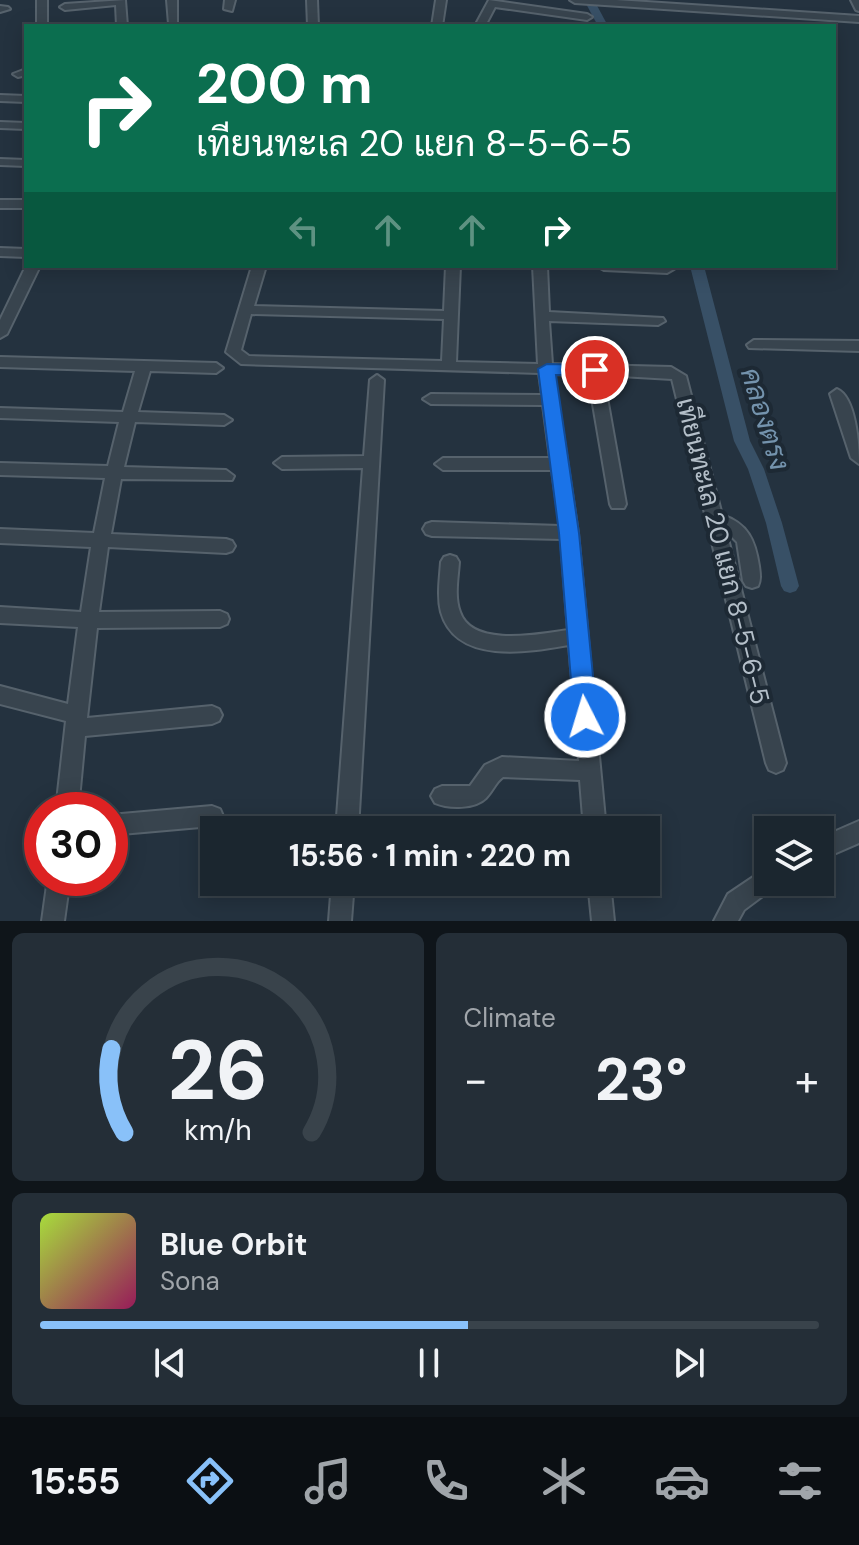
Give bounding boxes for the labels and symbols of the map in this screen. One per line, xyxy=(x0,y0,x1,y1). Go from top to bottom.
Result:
pin xyxy=(561,336,629,404)
water label: คลองตรง xyxy=(732,363,798,475)
street label: เทียนทะเล 20 แยก 8-5-6-5 xyxy=(668,394,778,708)
position arrow xyxy=(543,675,627,759)
speed limit sign: 30 xyxy=(24,792,128,896)

